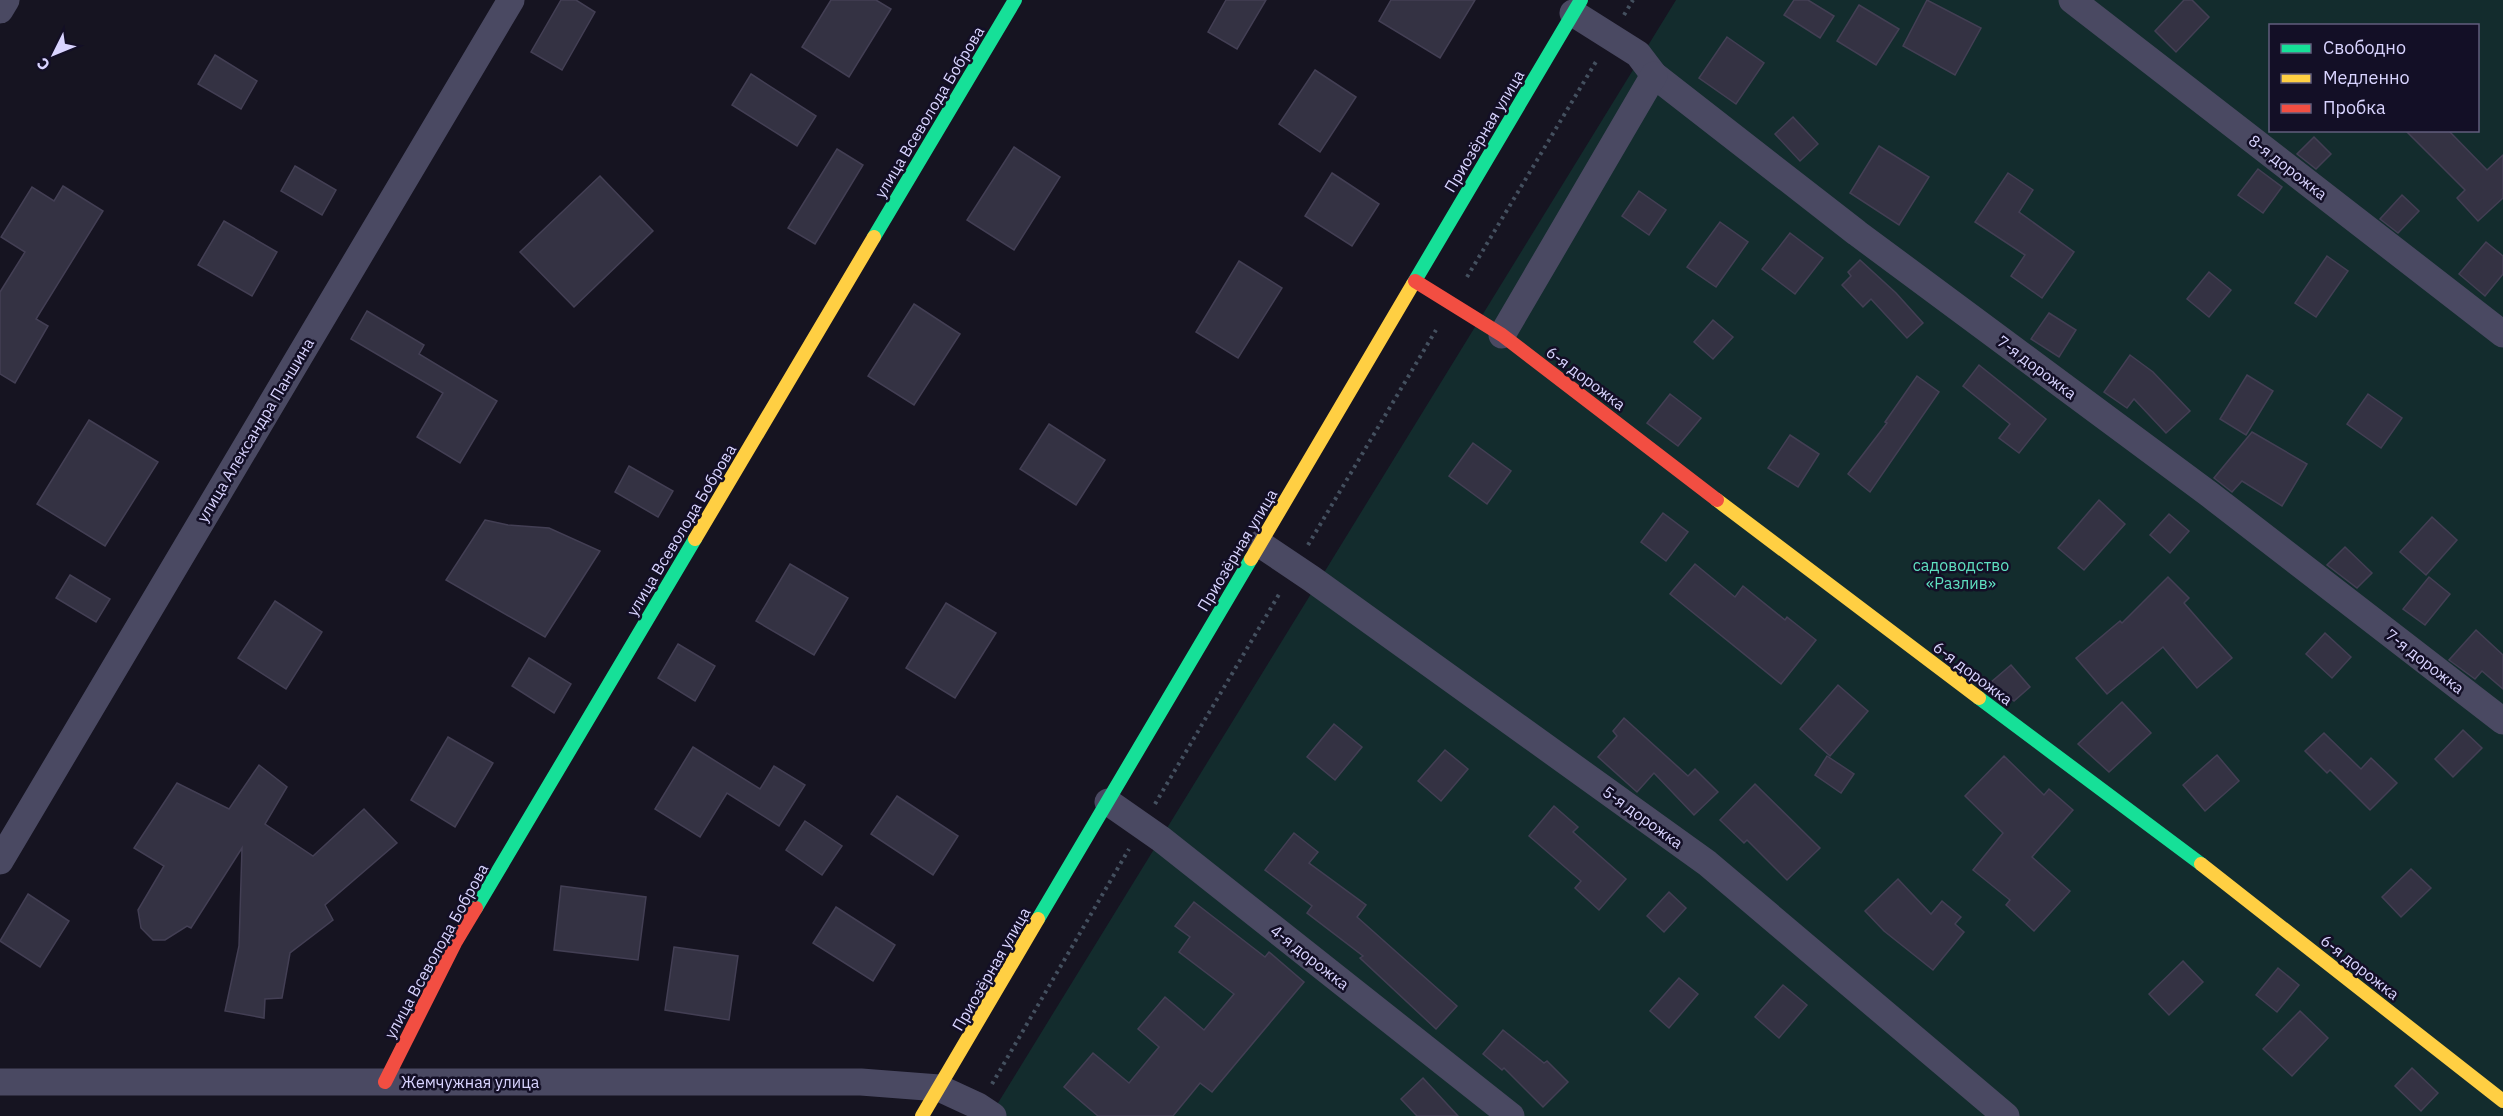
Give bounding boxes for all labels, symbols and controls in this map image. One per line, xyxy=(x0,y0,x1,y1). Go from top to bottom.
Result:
street label: улица Всеволода Боброва xyxy=(870,22,988,202)
north arrow xyxy=(24,24,84,84)
legend xyxy=(2269,24,2479,132)
text: Свободно xyxy=(2323,36,2406,59)
text: С xyxy=(32,54,54,75)
street label: Приозёрная улица xyxy=(1440,66,1529,196)
text: Медленно xyxy=(2323,66,2410,89)
text: Пробка xyxy=(2323,96,2386,119)
street label: 8-я дорожка xyxy=(2245,130,2332,204)
street label: 7-я дорожка xyxy=(1993,331,2081,404)
street label: улица Александра Паншина xyxy=(192,334,318,526)
street label: 6-я дорожка xyxy=(1542,342,1630,415)
street label: улица Всеволода Боброва xyxy=(622,440,740,620)
street label: Приозёрная улица xyxy=(1193,485,1282,615)
park label: садоводство «Разлив» xyxy=(1913,555,2009,593)
street label: 7-я дорожка xyxy=(2382,624,2469,698)
street label: 6-я дорожка xyxy=(1929,637,2017,710)
street label: 5-я дорожка xyxy=(1599,781,1687,853)
street label: улица Всеволода Боброва xyxy=(380,860,493,1042)
street label: Приозёрная улица xyxy=(948,903,1035,1034)
street label: 4-я дорожка xyxy=(1267,920,1354,994)
street label: 6-я дорожка xyxy=(2317,930,2404,1004)
street label: Жемчужная улица xyxy=(401,1072,540,1092)

